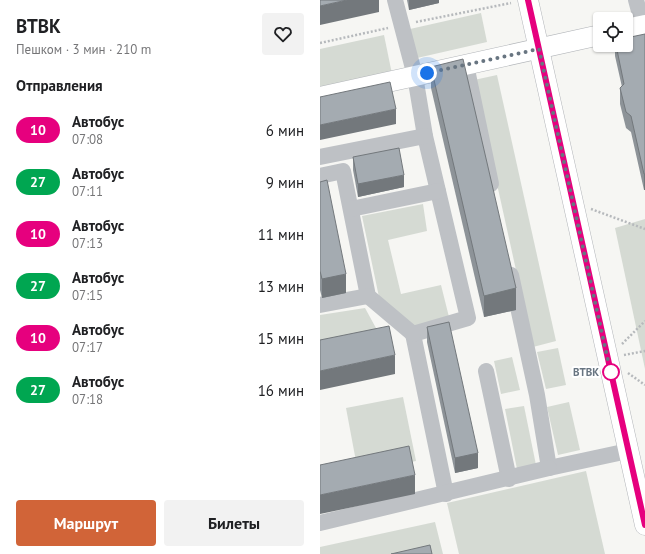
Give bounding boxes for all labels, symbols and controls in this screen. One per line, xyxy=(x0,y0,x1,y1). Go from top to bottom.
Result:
map controls xyxy=(593,12,633,52)
button: locate xyxy=(593,12,633,52)
button: heart xyxy=(262,13,304,55)
text: ВТВК xyxy=(16,14,61,38)
text: Пешком · 3 мин · 210 m xyxy=(16,41,151,58)
your location xyxy=(417,63,437,83)
text: Отправления xyxy=(16,76,103,95)
text: Автобус xyxy=(72,112,124,131)
text: 10 xyxy=(30,121,46,139)
text: 6 мин xyxy=(266,121,304,140)
text: 07:08 xyxy=(72,131,103,148)
text: Автобус xyxy=(72,164,124,183)
text: 27 xyxy=(30,173,46,191)
text: 9 мин xyxy=(266,173,304,192)
text: 07:11 xyxy=(72,183,103,200)
text: Автобус xyxy=(72,216,124,235)
text: 10 xyxy=(30,225,46,243)
text: 11 мин xyxy=(258,225,304,244)
text: 07:13 xyxy=(72,235,103,252)
text: Автобус xyxy=(72,268,124,287)
text: 27 xyxy=(30,277,46,295)
text: 13 мин xyxy=(258,277,304,296)
text: 07:15 xyxy=(72,287,103,304)
text: Автобус xyxy=(72,320,124,339)
text: 10 xyxy=(30,329,46,347)
text: 15 мин xyxy=(258,329,304,348)
text: 07:17 xyxy=(72,339,103,356)
marker: ВТВК xyxy=(602,363,620,381)
place label: ВТВК xyxy=(573,365,599,379)
text: Автобус xyxy=(72,372,124,391)
text: 27 xyxy=(30,381,46,399)
text: 16 мин xyxy=(258,381,304,400)
text: 07:18 xyxy=(72,391,103,408)
button: Маршрут xyxy=(16,500,156,546)
button: Билеты xyxy=(164,500,304,546)

